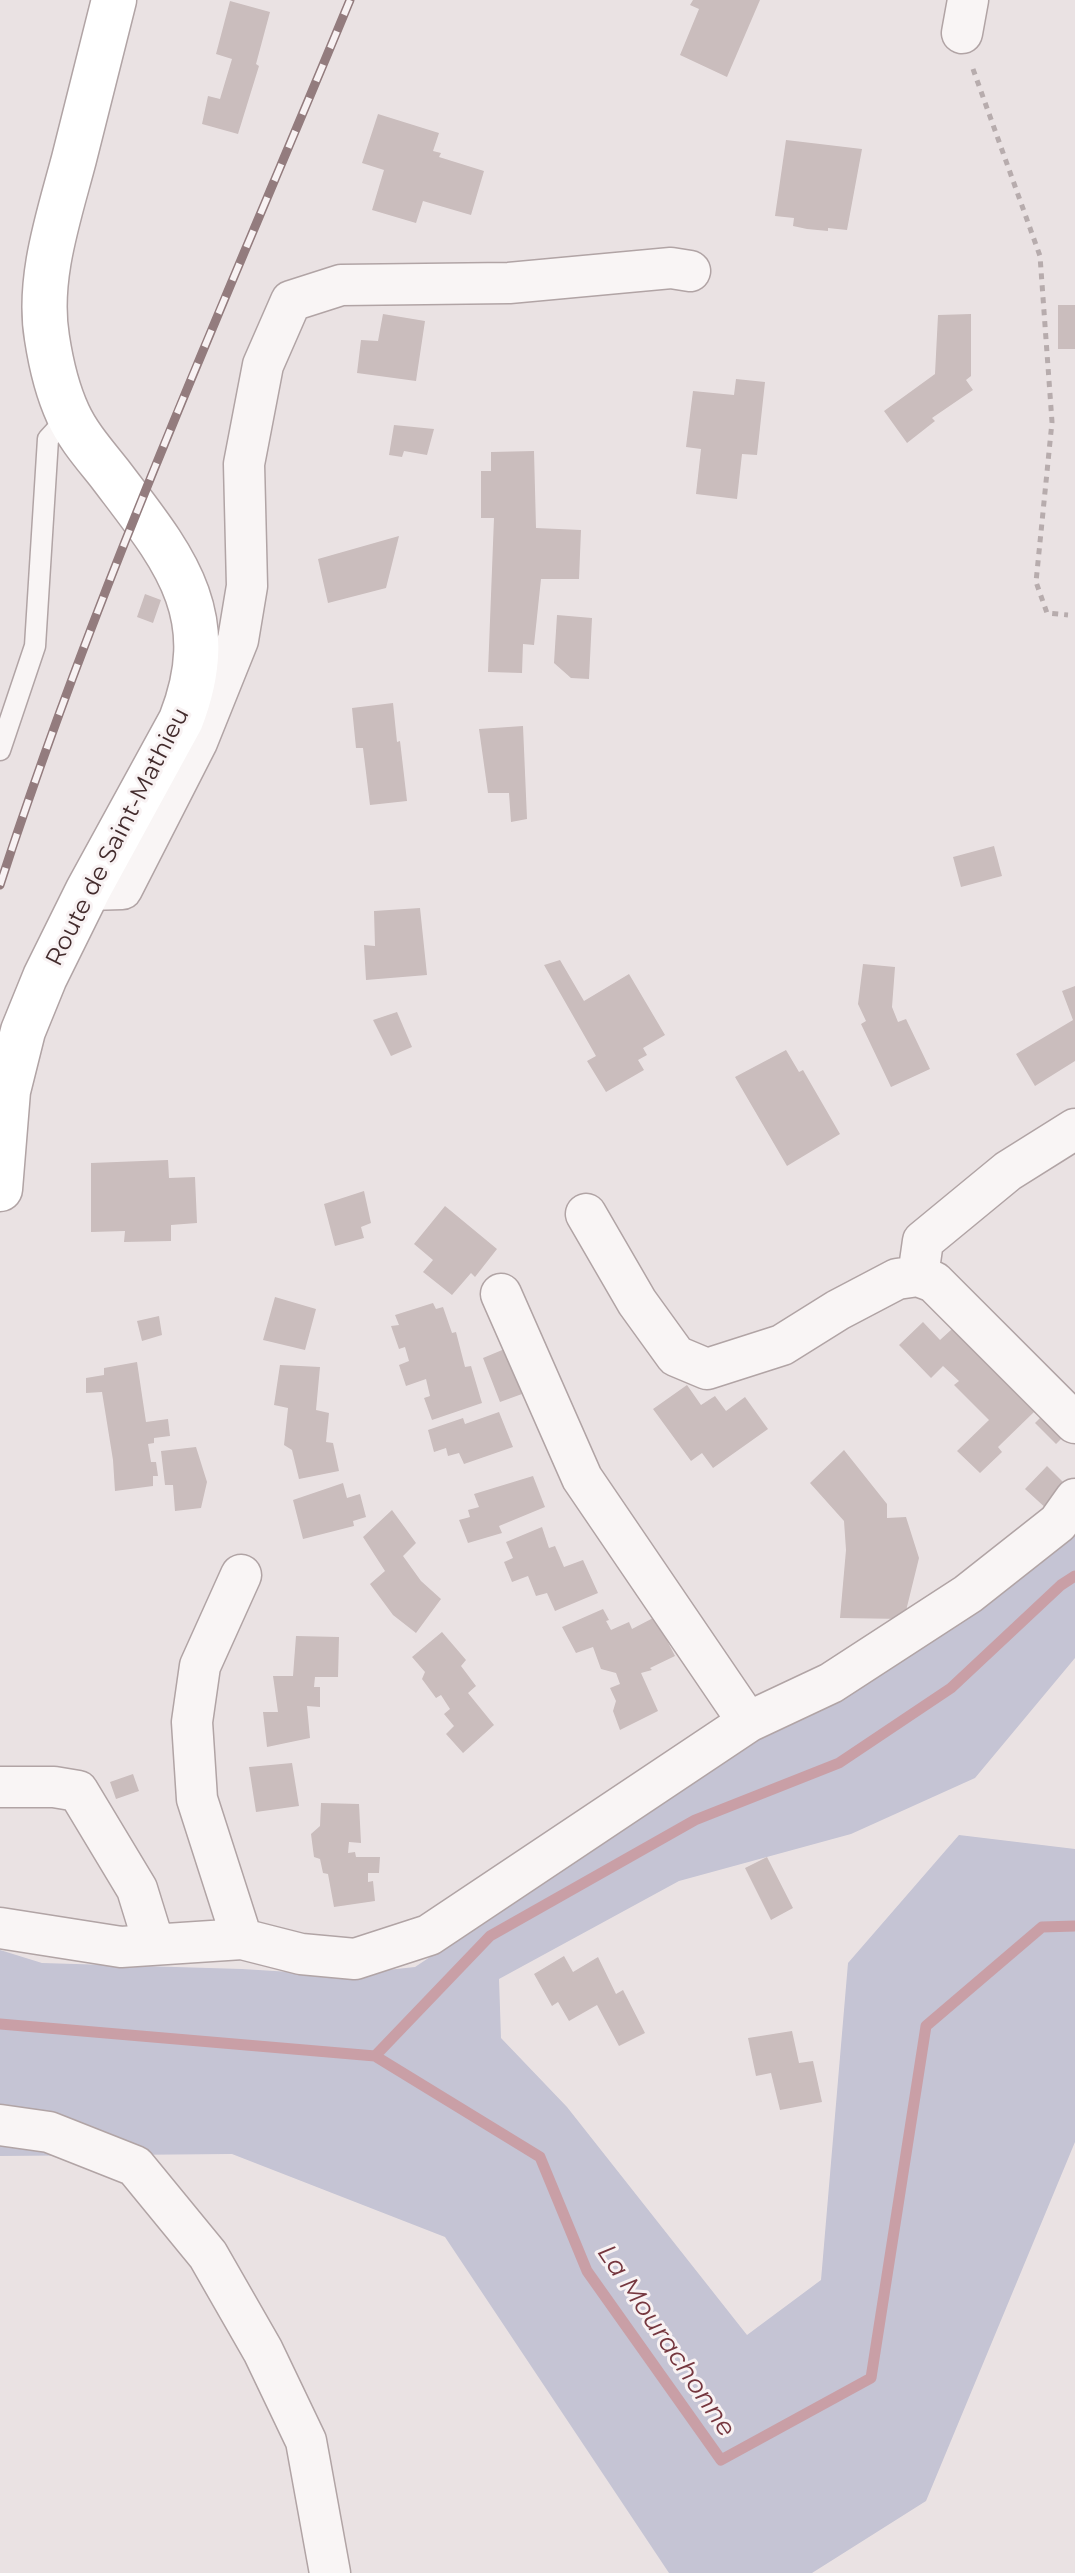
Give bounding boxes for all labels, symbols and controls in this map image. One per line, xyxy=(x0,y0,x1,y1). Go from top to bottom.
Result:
street label: Route de Saint-Mathieu xyxy=(40,703,196,971)
water label: La Mourachonne xyxy=(590,2239,742,2443)

